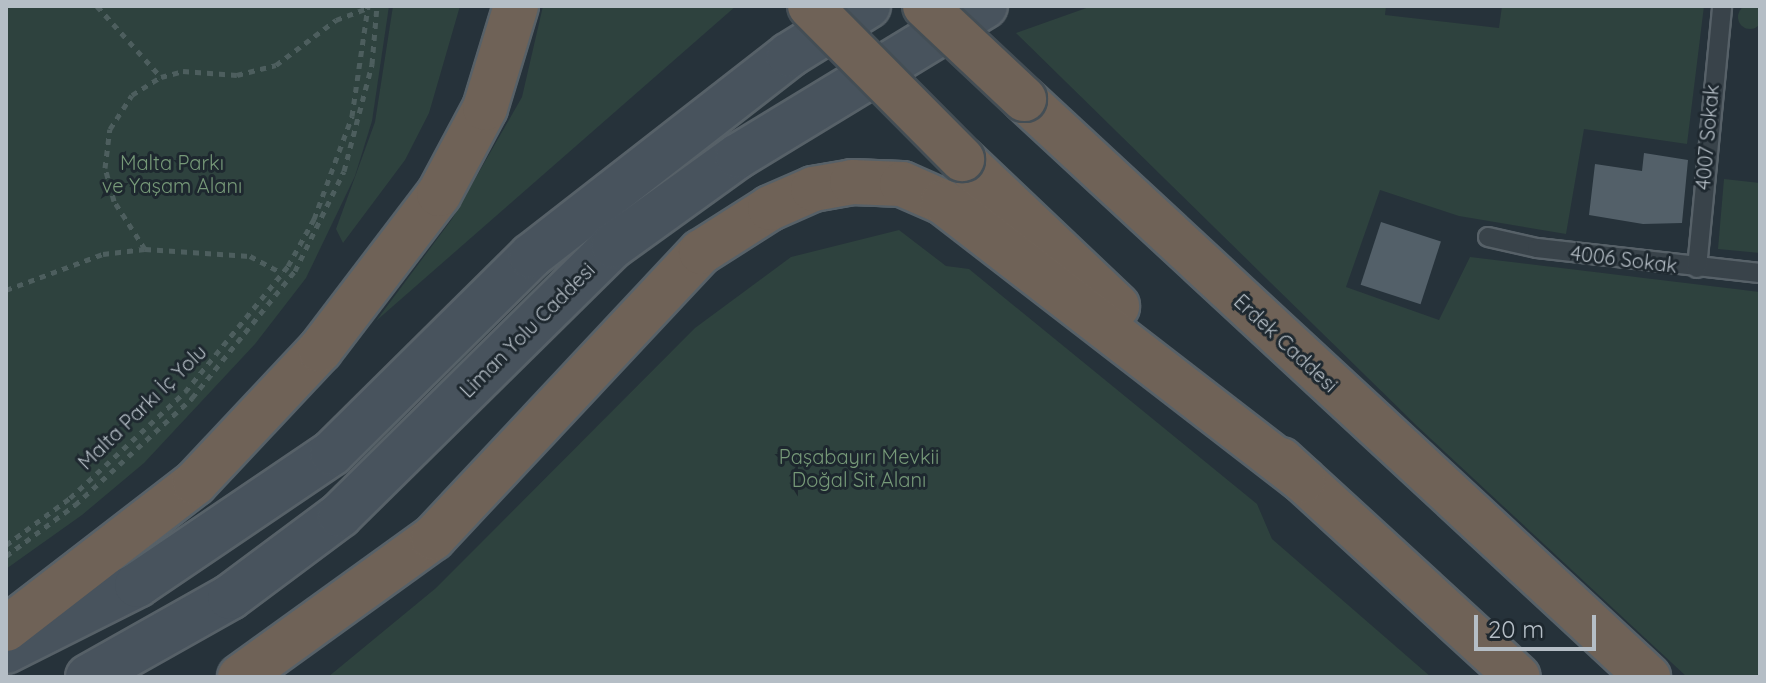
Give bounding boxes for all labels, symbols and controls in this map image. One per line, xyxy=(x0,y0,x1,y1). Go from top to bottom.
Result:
street label: 4007 Sokak xyxy=(1690,83,1724,191)
park label: Malta Parkı ve Yaşam Alanı xyxy=(102,151,242,198)
street label: 4006 Sokak xyxy=(1569,241,1679,277)
street label: Liman Yolu Caddesi xyxy=(455,258,599,402)
street label: Erdek Caddesi xyxy=(1229,289,1343,397)
street label: Malta Parkı İç Yolu xyxy=(73,340,211,474)
park label: Paşabayırı Mevkii Doğal Sit Alanı xyxy=(779,444,939,491)
scale bar xyxy=(1478,599,1600,649)
text: 20 m xyxy=(1488,614,1544,644)

